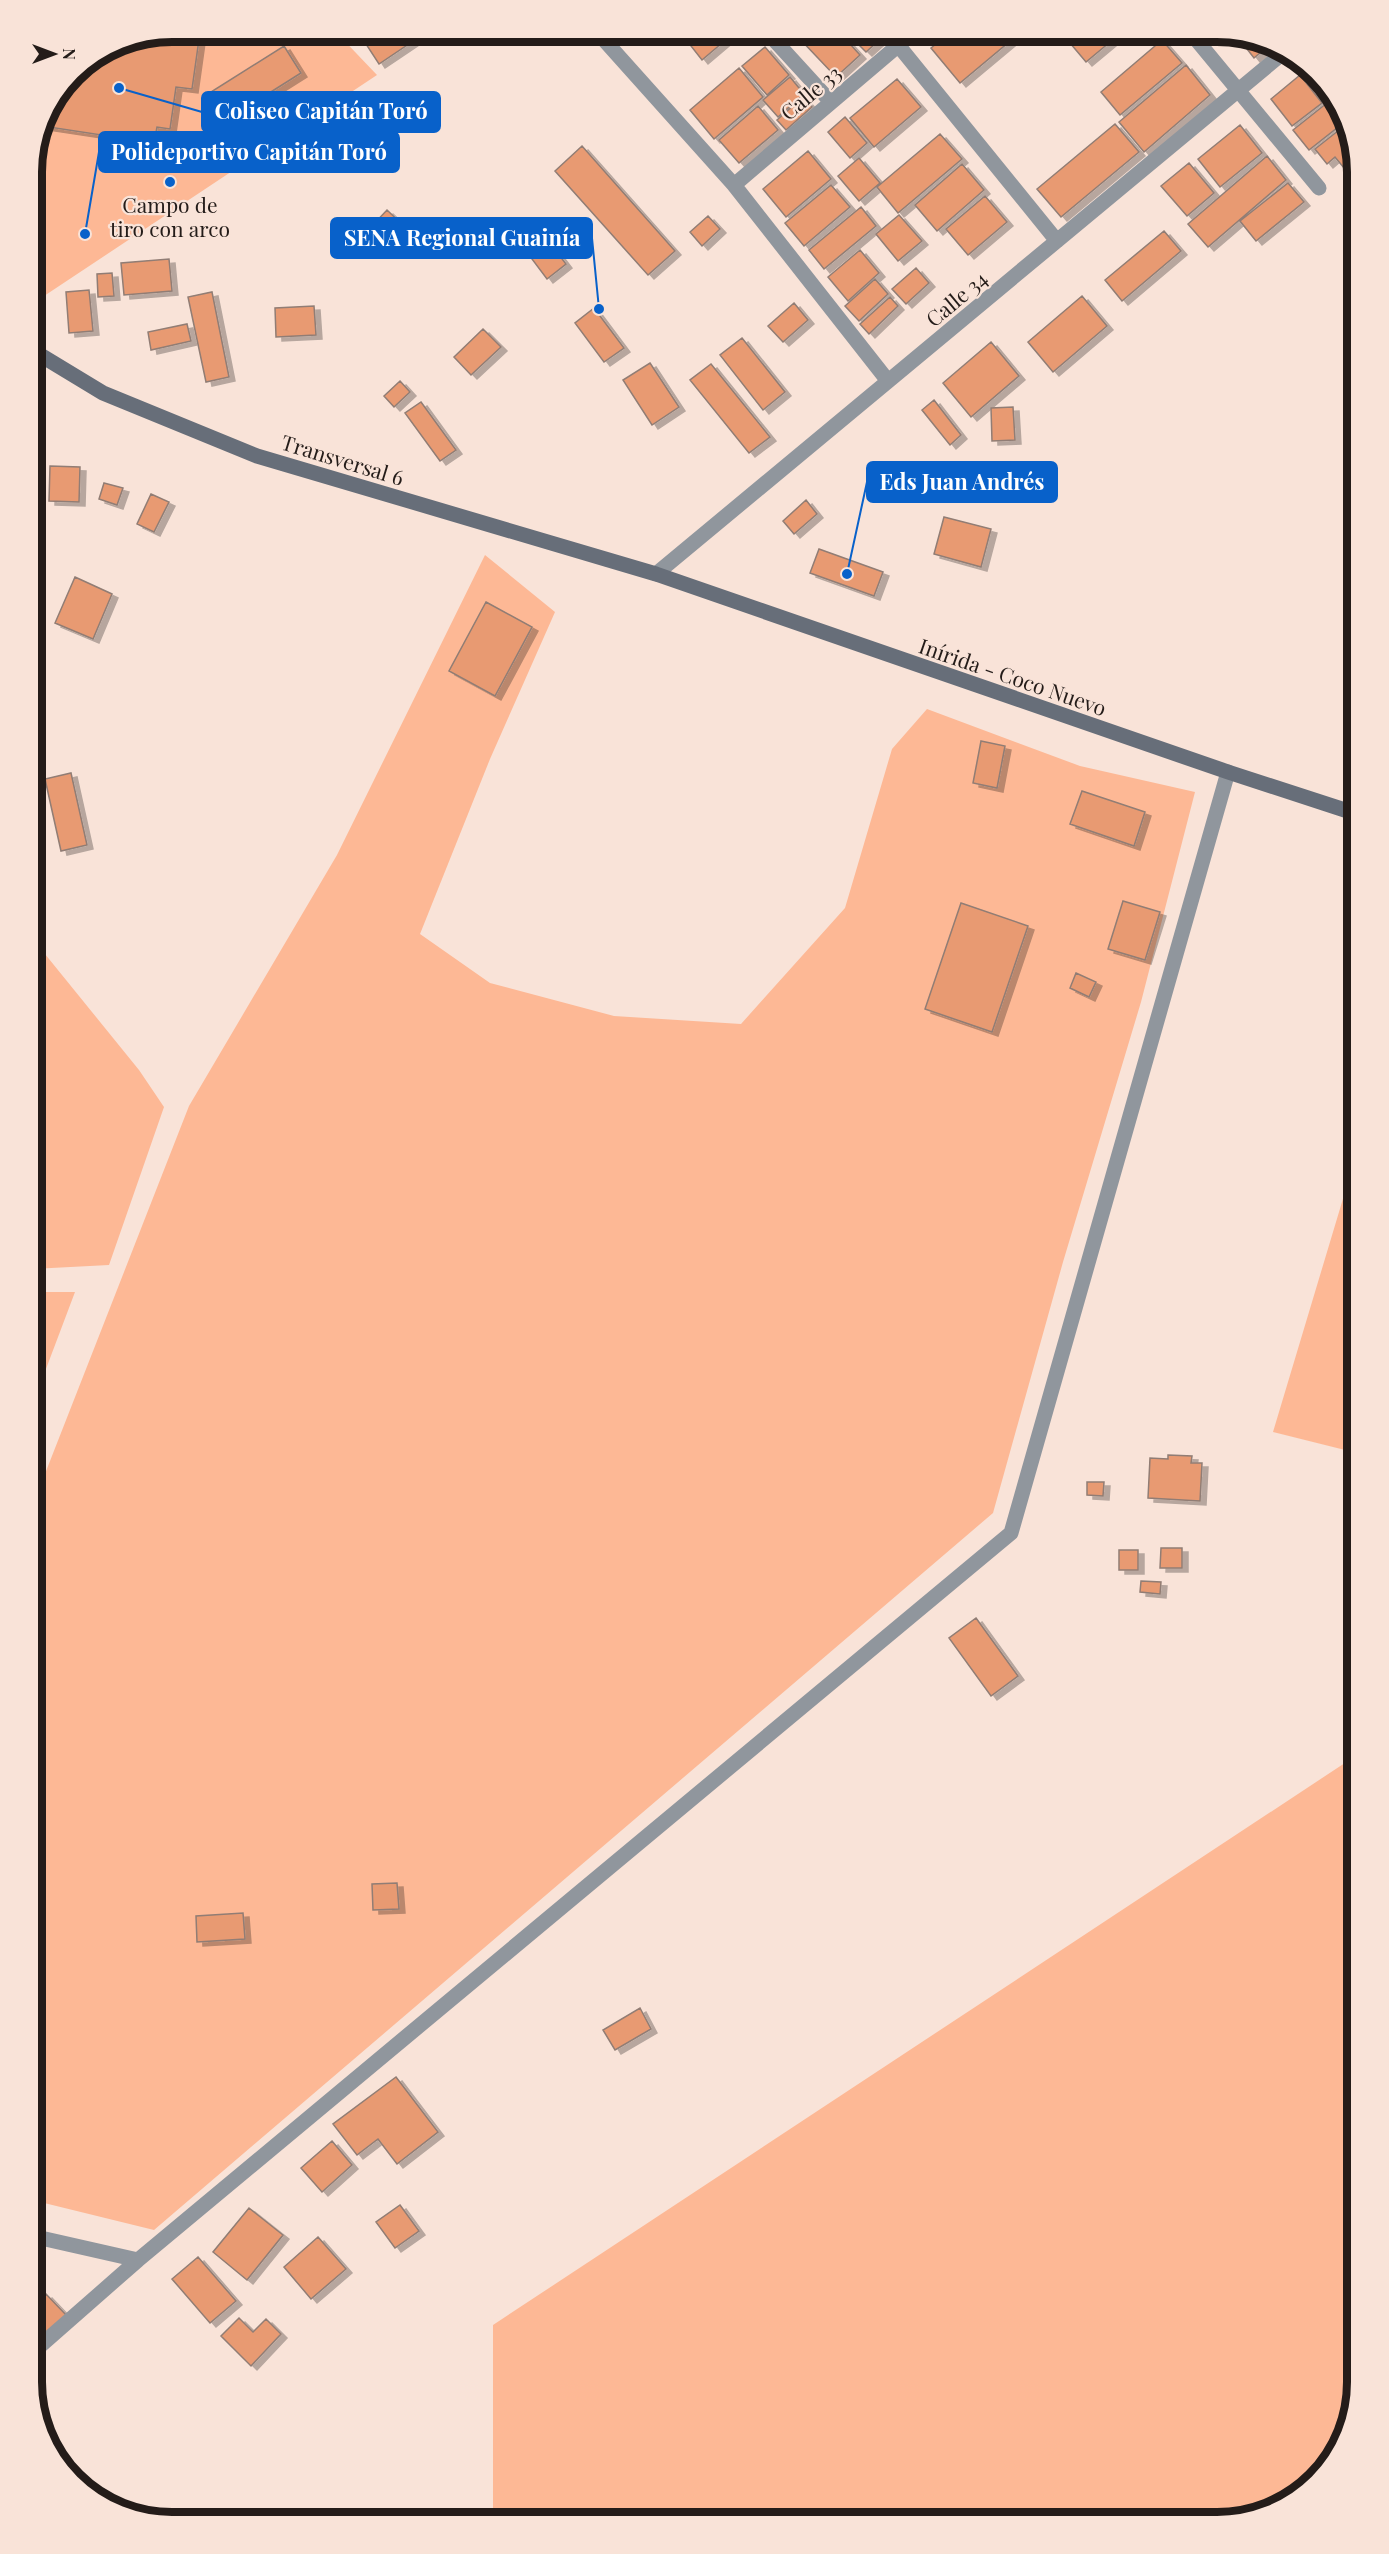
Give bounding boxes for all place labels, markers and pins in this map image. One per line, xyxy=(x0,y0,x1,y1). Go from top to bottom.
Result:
callout: Coliseo Capitán Toró xyxy=(202,92,440,132)
callout: Polideportivo Capitán Toró xyxy=(99,132,399,172)
marker: Campo de tiro con arco xyxy=(163,175,177,189)
place label: Campo de tiro con arco xyxy=(110,190,230,242)
callout: SENA Regional Guainía xyxy=(331,218,592,258)
callout: Eds Juan Andrés xyxy=(867,462,1057,502)

